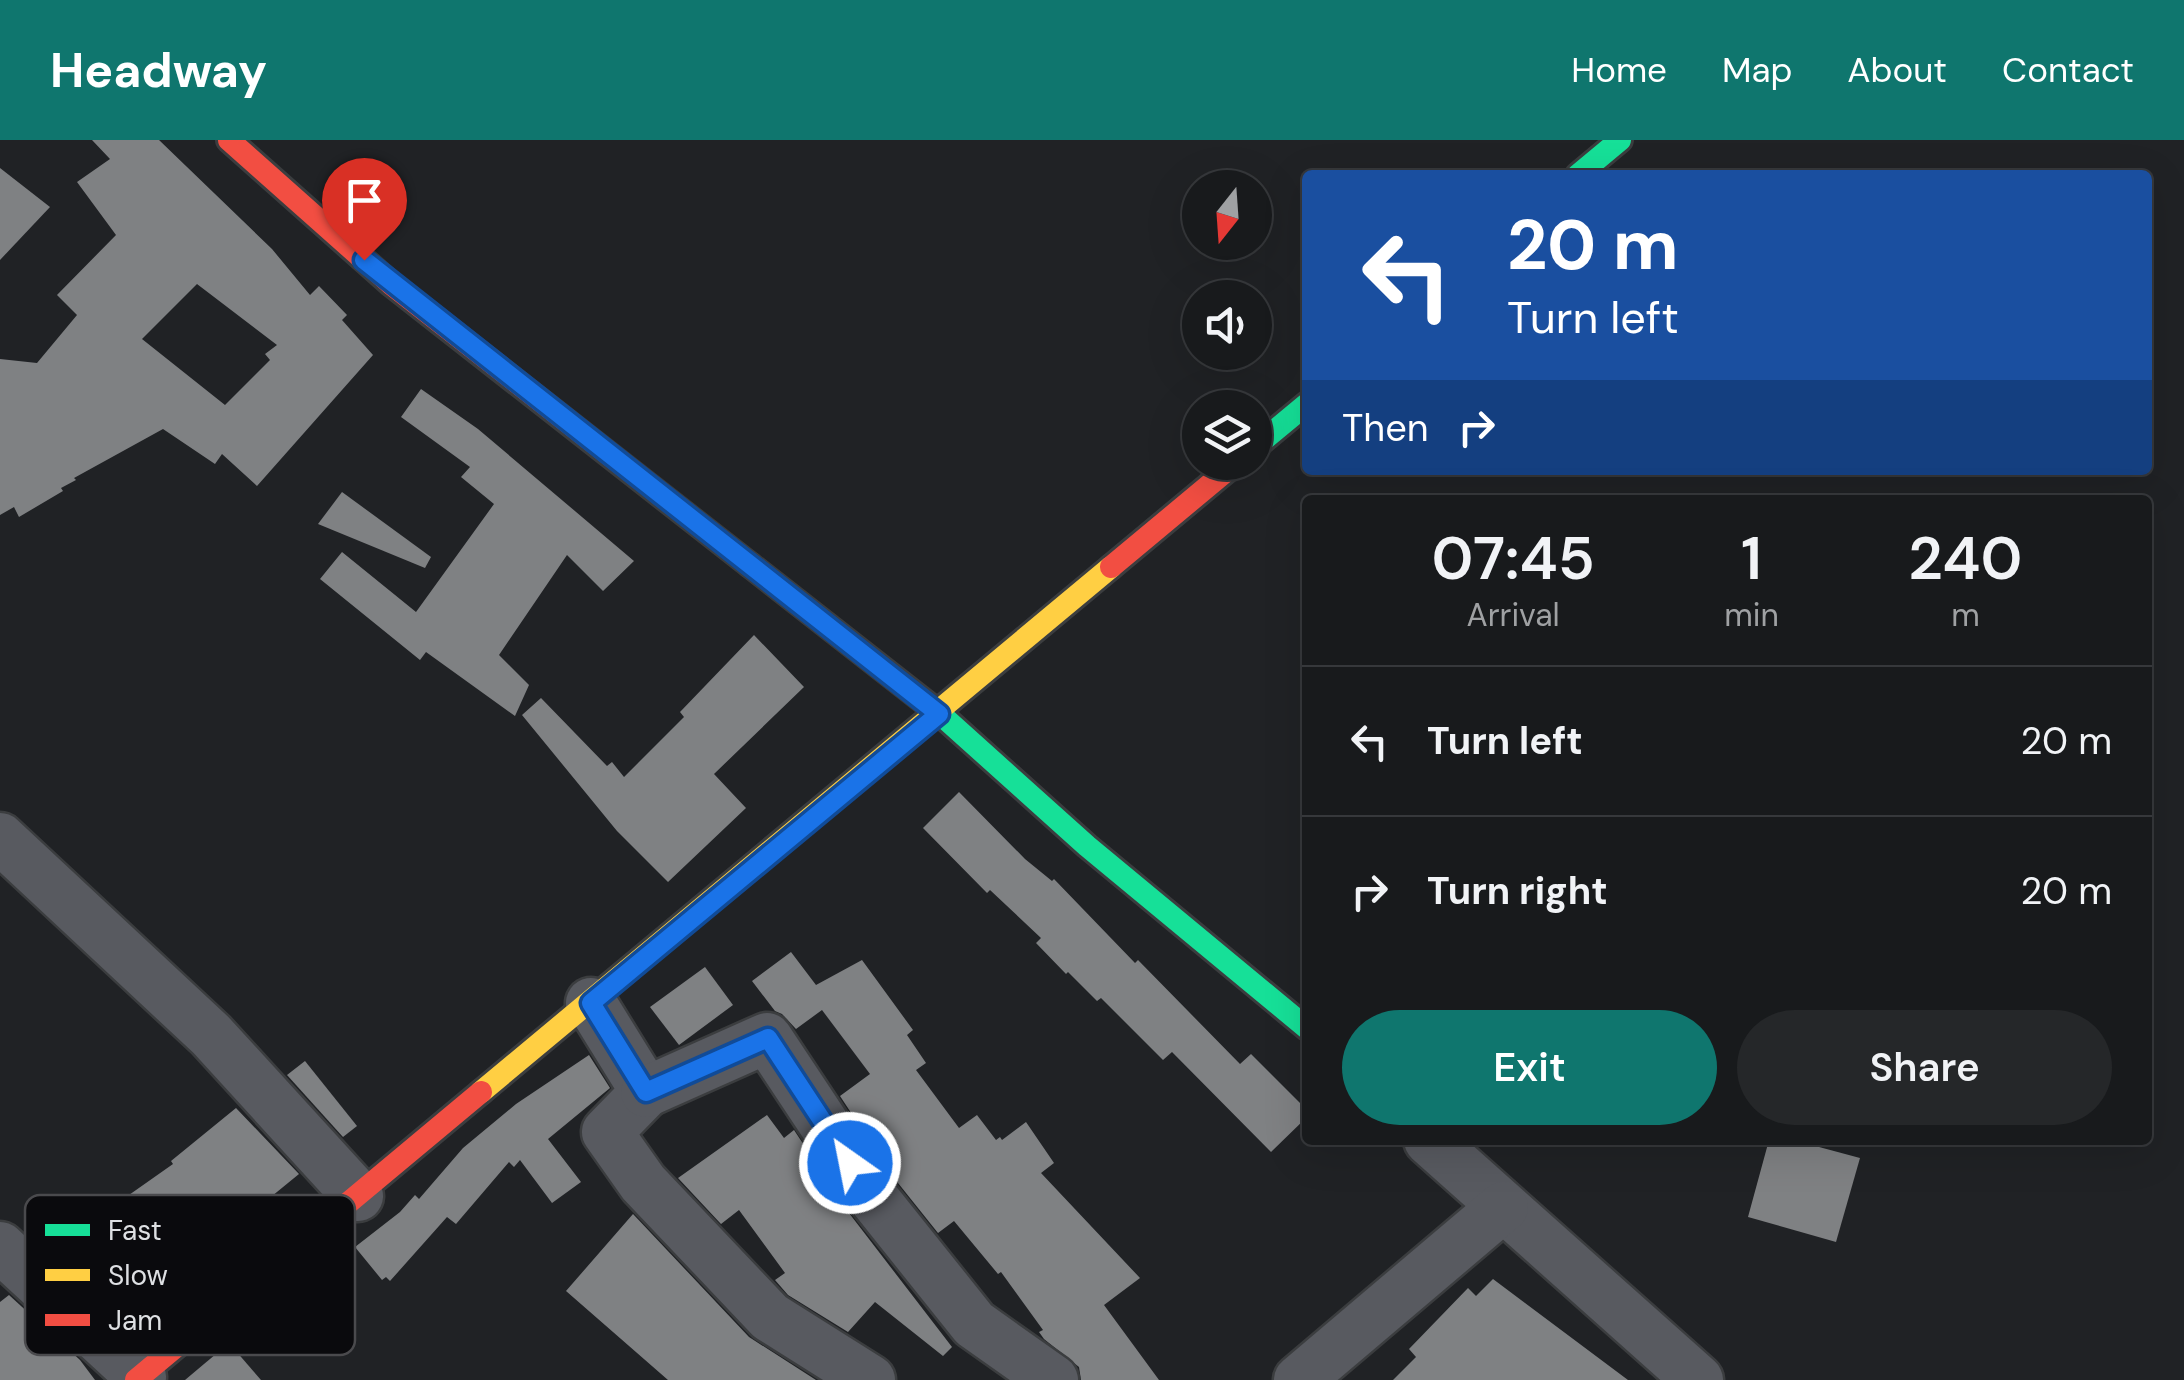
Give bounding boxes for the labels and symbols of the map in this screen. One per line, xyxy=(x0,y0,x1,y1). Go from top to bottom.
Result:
pin xyxy=(322,158,407,261)
north arrow xyxy=(1182,170,1272,260)
position arrow xyxy=(798,1111,902,1215)
legend xyxy=(25,1195,355,1355)
text: Fast xyxy=(108,1212,162,1249)
text: Slow xyxy=(108,1257,168,1294)
text: Jam xyxy=(108,1302,162,1339)

